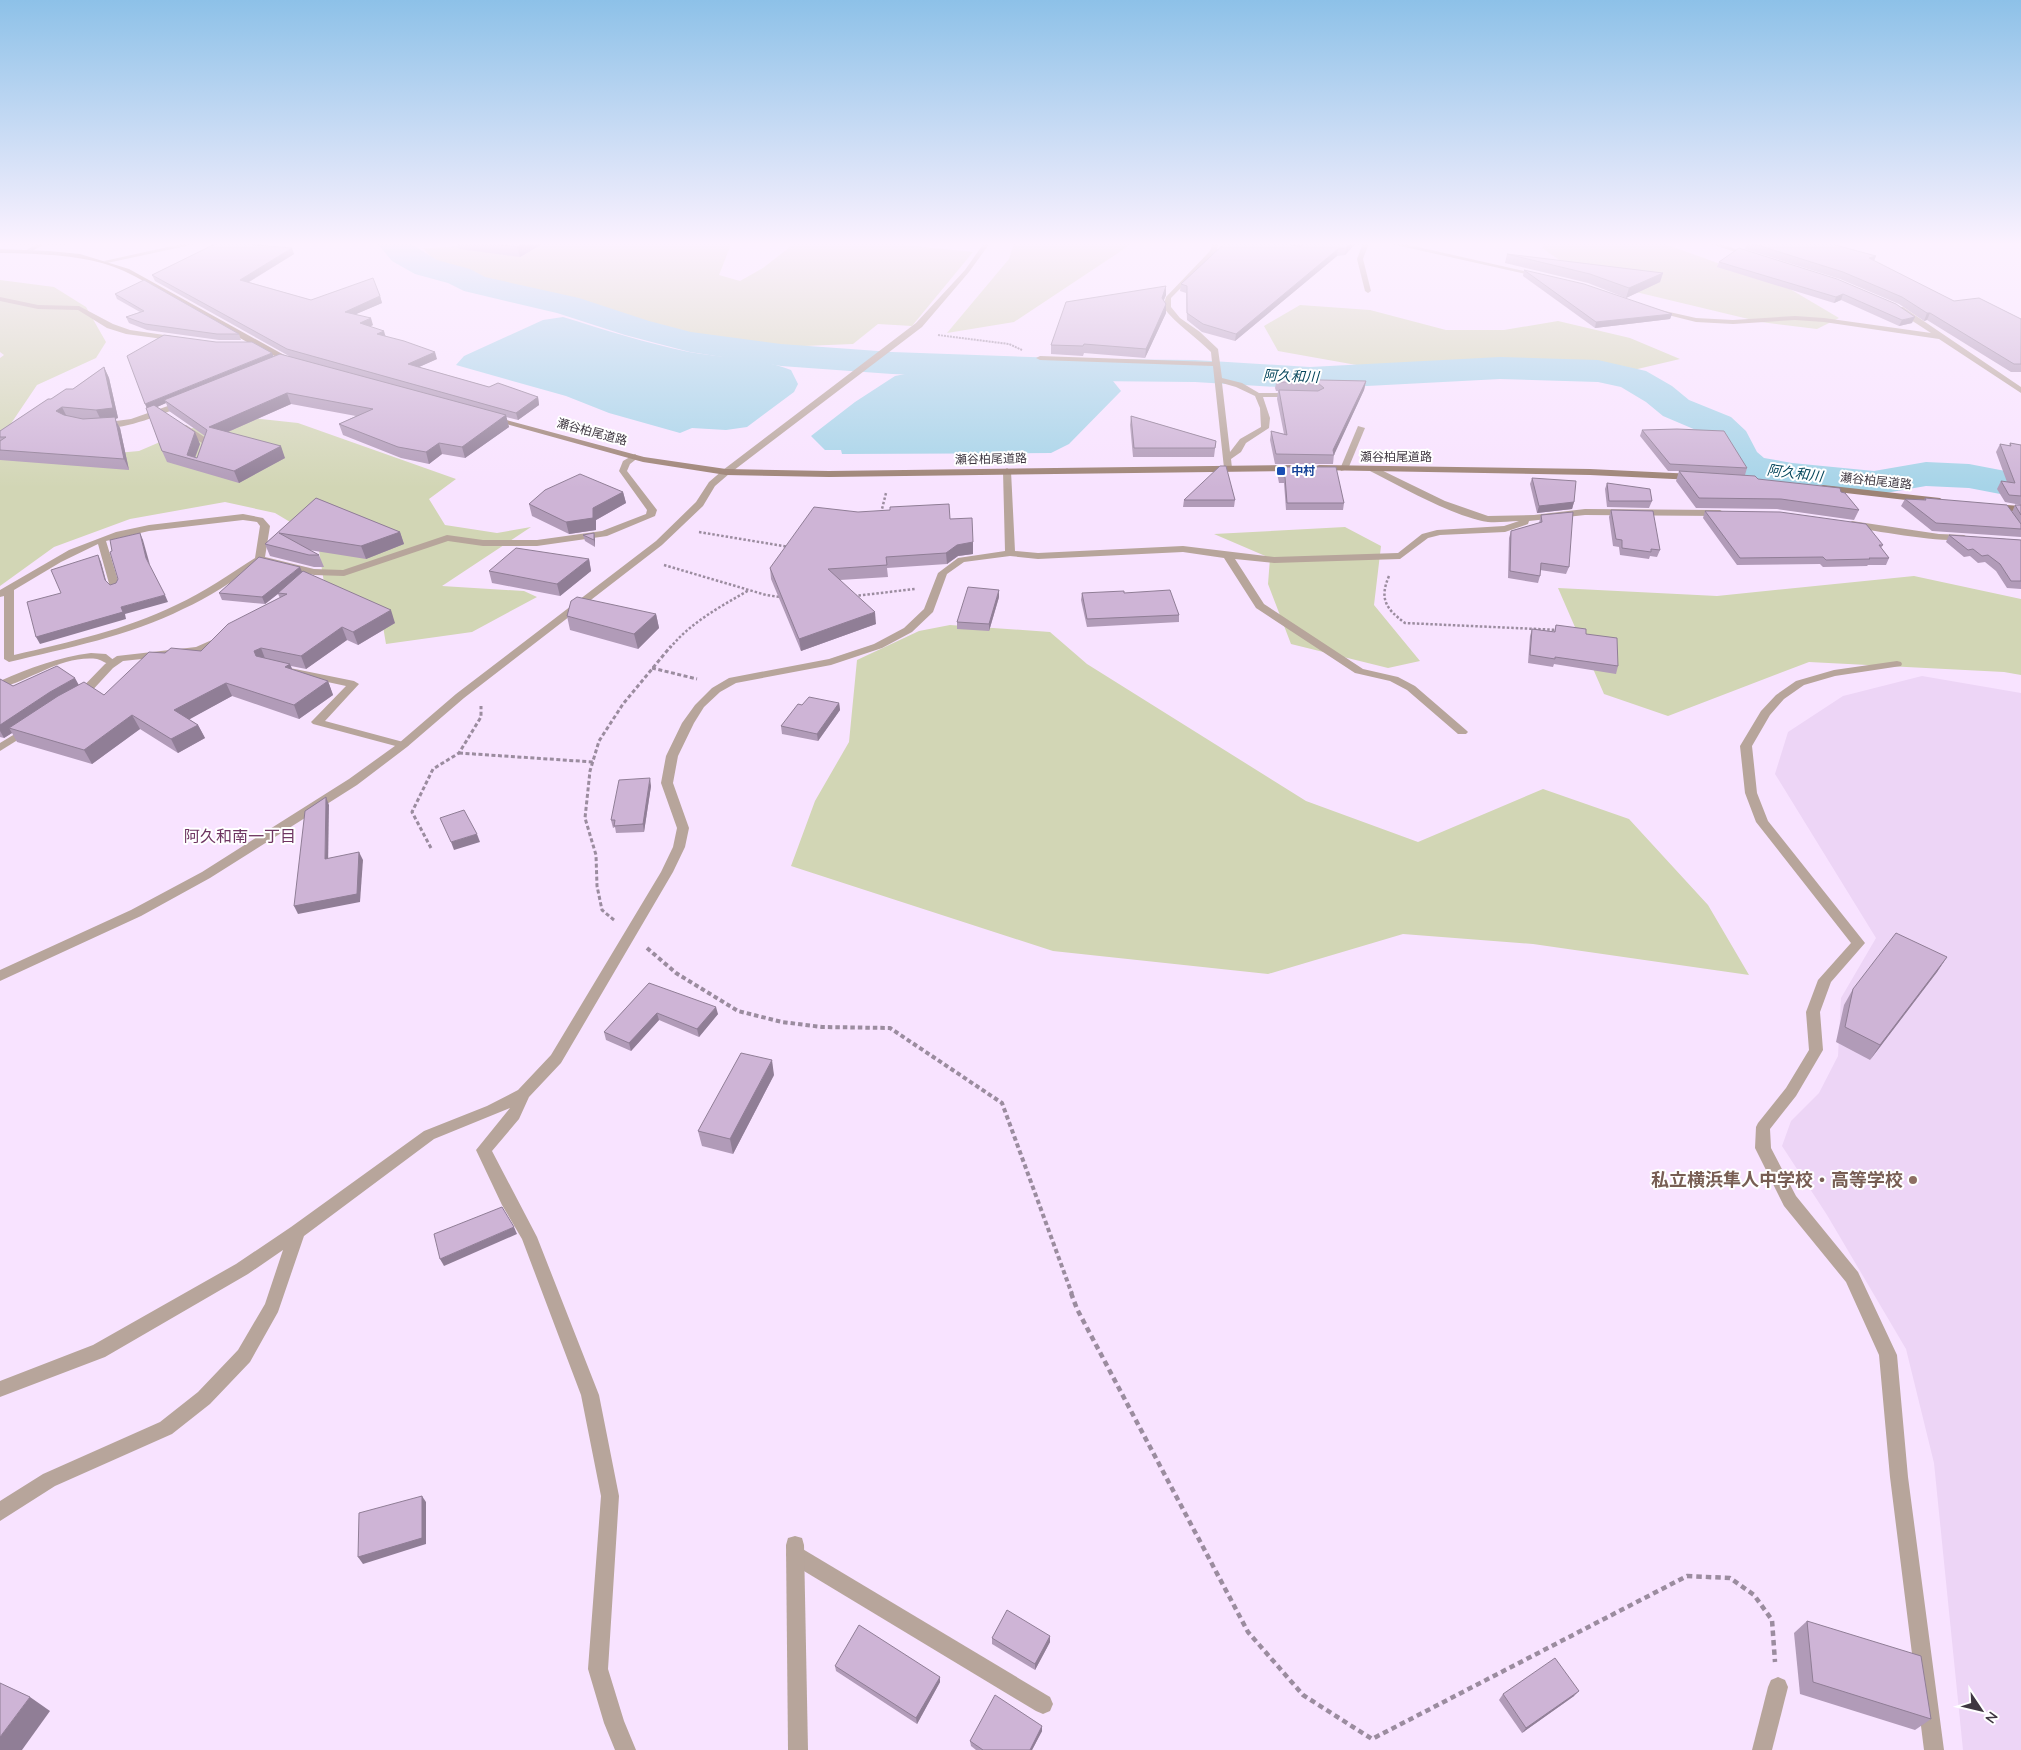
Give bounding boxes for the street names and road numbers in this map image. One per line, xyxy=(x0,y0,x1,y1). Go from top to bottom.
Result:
street label: 瀬谷柏尾道路 xyxy=(555,415,629,448)
street label: 瀬谷柏尾道路 xyxy=(1360,449,1432,464)
street label: 瀬谷柏尾道路 xyxy=(955,450,1027,467)
street label: 瀬谷柏尾道路 xyxy=(1839,469,1913,492)

